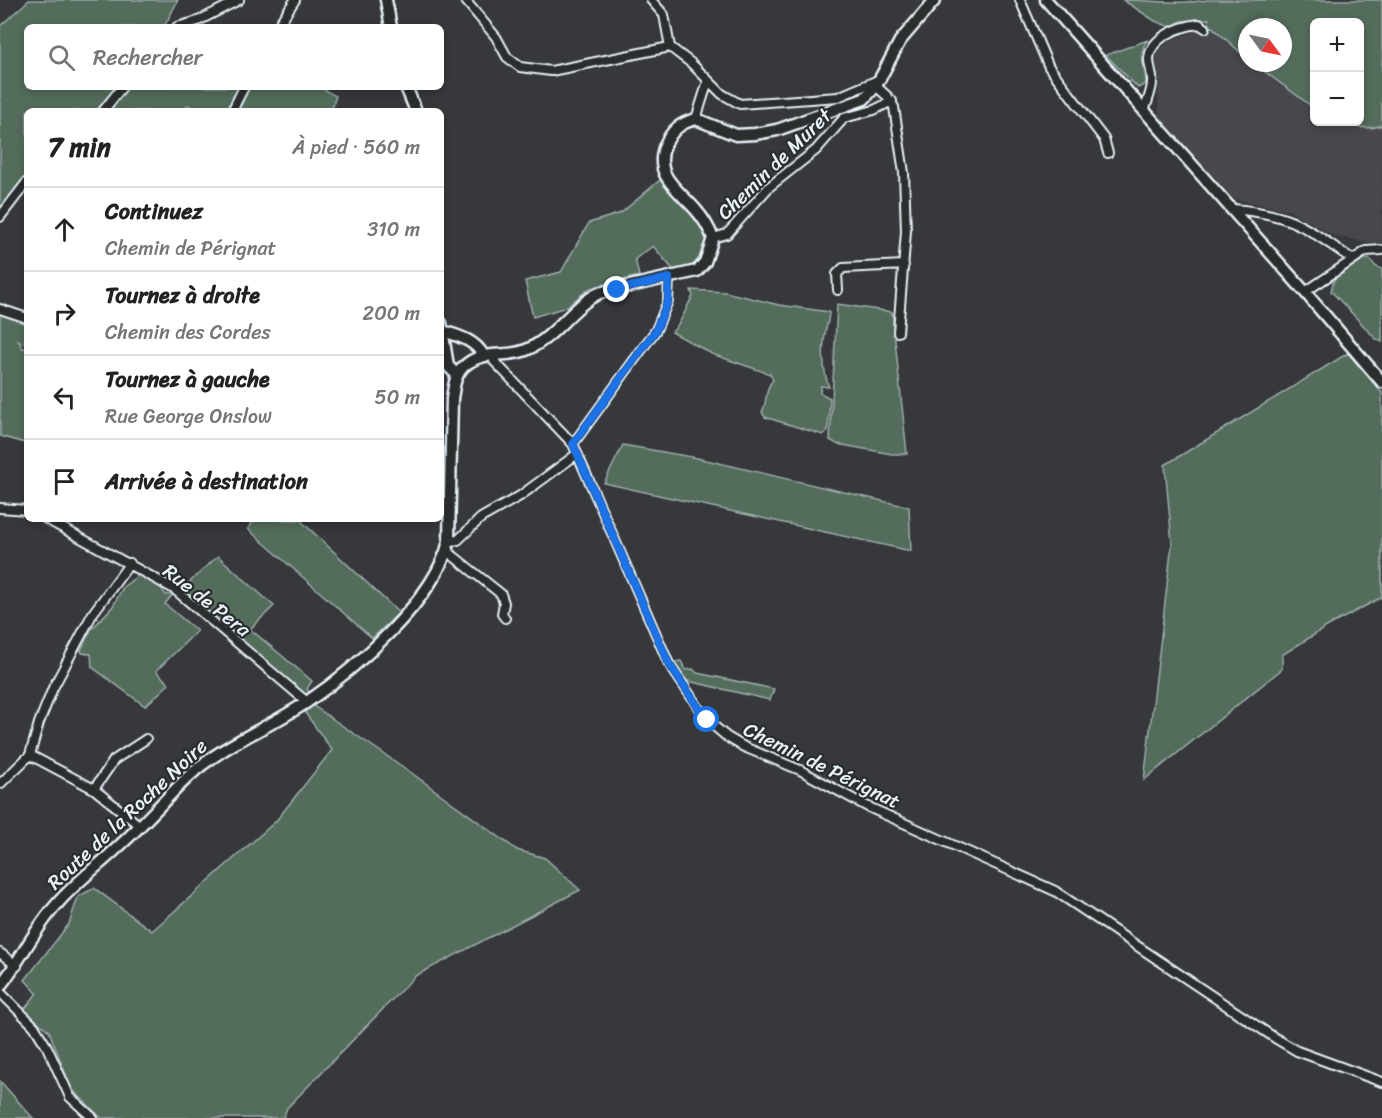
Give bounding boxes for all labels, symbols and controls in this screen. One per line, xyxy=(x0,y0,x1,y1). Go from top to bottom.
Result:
north arrow xyxy=(1238,18,1292,72)
map controls xyxy=(1310,18,1364,126)
button: + xyxy=(1310,18,1364,72)
search box xyxy=(24,24,444,90)
text: Rechercher xyxy=(93,38,203,77)
icon: search xyxy=(45,41,78,74)
button: − xyxy=(1310,72,1364,126)
street label: Chemin de Muret xyxy=(709,99,841,229)
text: 7 min xyxy=(48,124,111,170)
text: À pied · 560 m xyxy=(292,130,420,165)
text: Continuez xyxy=(105,192,203,231)
text: 310 m xyxy=(367,212,420,247)
icon: ahead xyxy=(48,213,81,246)
text: Chemin de Pérignat xyxy=(105,231,276,266)
text: Tournez à droite xyxy=(105,276,260,315)
route end xyxy=(603,276,629,302)
text: 200 m xyxy=(363,296,420,331)
icon: right xyxy=(48,297,81,330)
text: Chemin des Cordes xyxy=(105,315,271,350)
text: Tournez à gauche xyxy=(105,360,270,399)
text: 50 m xyxy=(375,380,420,415)
icon: left xyxy=(48,381,81,414)
text: Rue George Onslow xyxy=(105,399,272,434)
text: Arrivée à destination xyxy=(105,462,308,501)
icon: arrive xyxy=(48,465,81,498)
street label: Rue de Pera xyxy=(155,554,259,647)
route start xyxy=(693,706,719,732)
street label: Chemin de Pérignat xyxy=(737,712,907,819)
street label: Route de la Roche Noire xyxy=(39,730,216,899)

